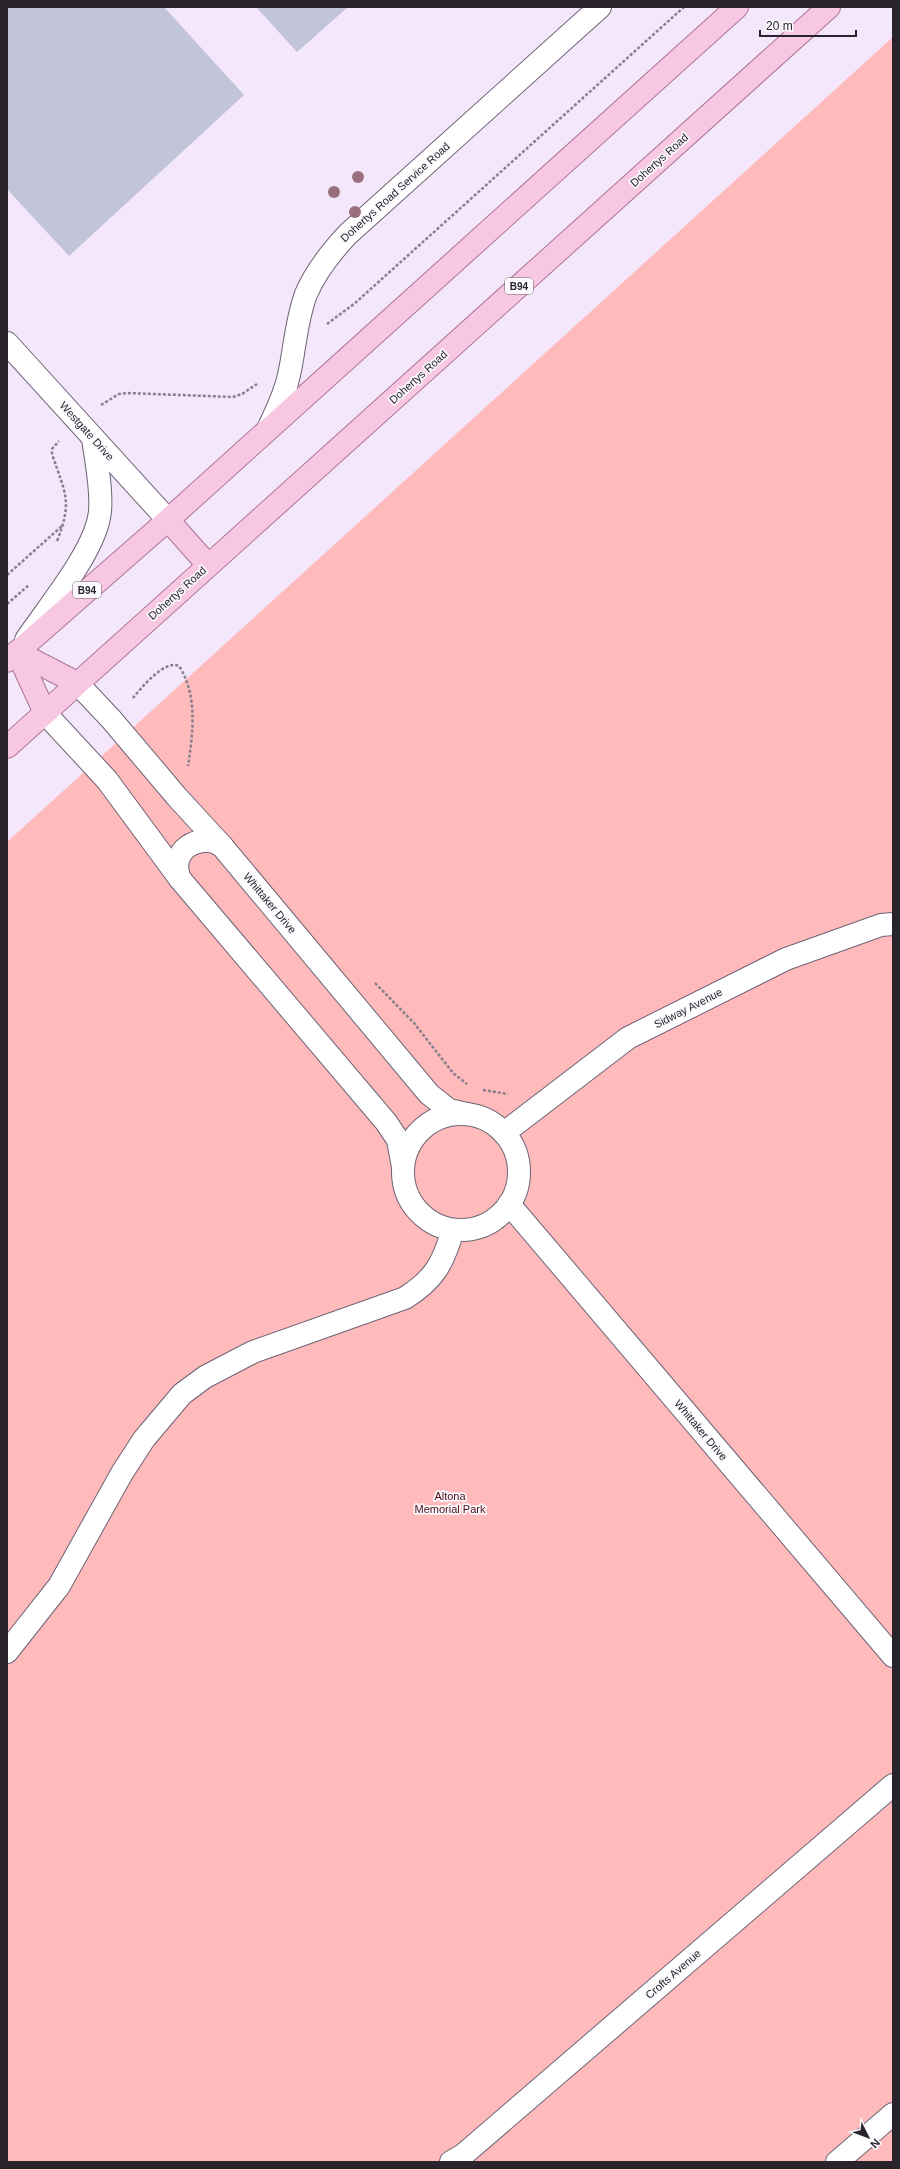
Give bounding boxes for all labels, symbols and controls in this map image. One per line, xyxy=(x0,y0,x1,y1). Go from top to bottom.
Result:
scale bar xyxy=(760,12,856,38)
text: 20 m xyxy=(766,19,793,33)
street label: Dohertys Road xyxy=(628,131,690,189)
street label: Dohertys Road Service Road xyxy=(338,140,452,244)
road number: B94 xyxy=(505,278,533,294)
street label: Dohertys Road xyxy=(387,348,449,406)
street label: Westgate Drive xyxy=(57,399,117,463)
street label: Dohertys Road xyxy=(146,564,208,622)
road number: B94 xyxy=(73,582,101,598)
street label: Whittaker Drive xyxy=(241,870,299,936)
street label: Sidway Avenue xyxy=(652,986,724,1030)
street label: Whittaker Drive xyxy=(672,1397,730,1463)
park label: Altona Memorial Park xyxy=(415,1490,486,1515)
street label: Crofts Avenue xyxy=(643,1947,703,2001)
north arrow xyxy=(848,2117,888,2157)
text: N xyxy=(868,2137,883,2151)

